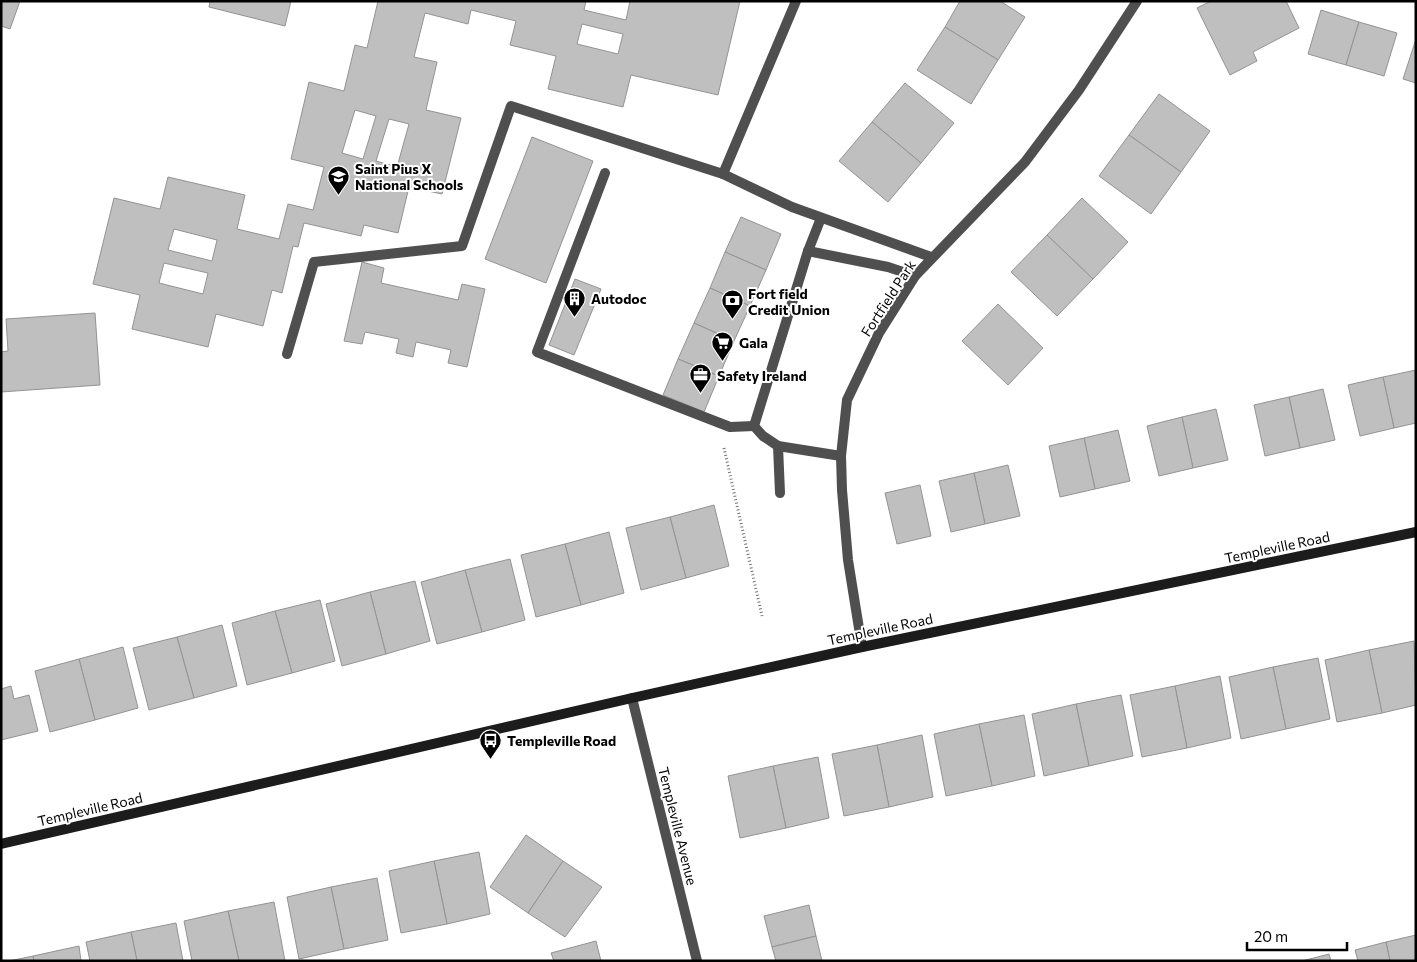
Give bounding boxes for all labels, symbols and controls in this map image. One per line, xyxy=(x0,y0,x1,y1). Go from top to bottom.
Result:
place label: Saint Pius X National Schools xyxy=(355,160,464,193)
school or university icon: Saint Pius X National Schools xyxy=(327,164,351,195)
street label: Fortfield Park xyxy=(857,256,919,339)
place label: Fort field Credit Union xyxy=(748,285,830,318)
building icon: Autodoc xyxy=(563,286,587,317)
bank icon: Fort field Credit Union xyxy=(720,289,744,320)
place label: Autodoc xyxy=(591,290,647,307)
supermarket icon: Gala xyxy=(711,330,735,361)
place label: Gala xyxy=(739,334,768,351)
office icon: Safety Ireland xyxy=(689,363,713,394)
place label: Safety Ireland xyxy=(717,367,807,384)
street label: Templeville Road xyxy=(1223,528,1331,566)
street label: Templeville Road xyxy=(826,610,934,648)
bus stop icon: Templeville Road xyxy=(479,728,503,759)
place label: Templeville Road xyxy=(507,732,616,749)
street label: Templeville Avenue xyxy=(655,765,701,887)
street label: Templeville Road xyxy=(36,789,144,829)
scale bar xyxy=(1247,920,1347,952)
text: 20 m xyxy=(1254,927,1288,945)

